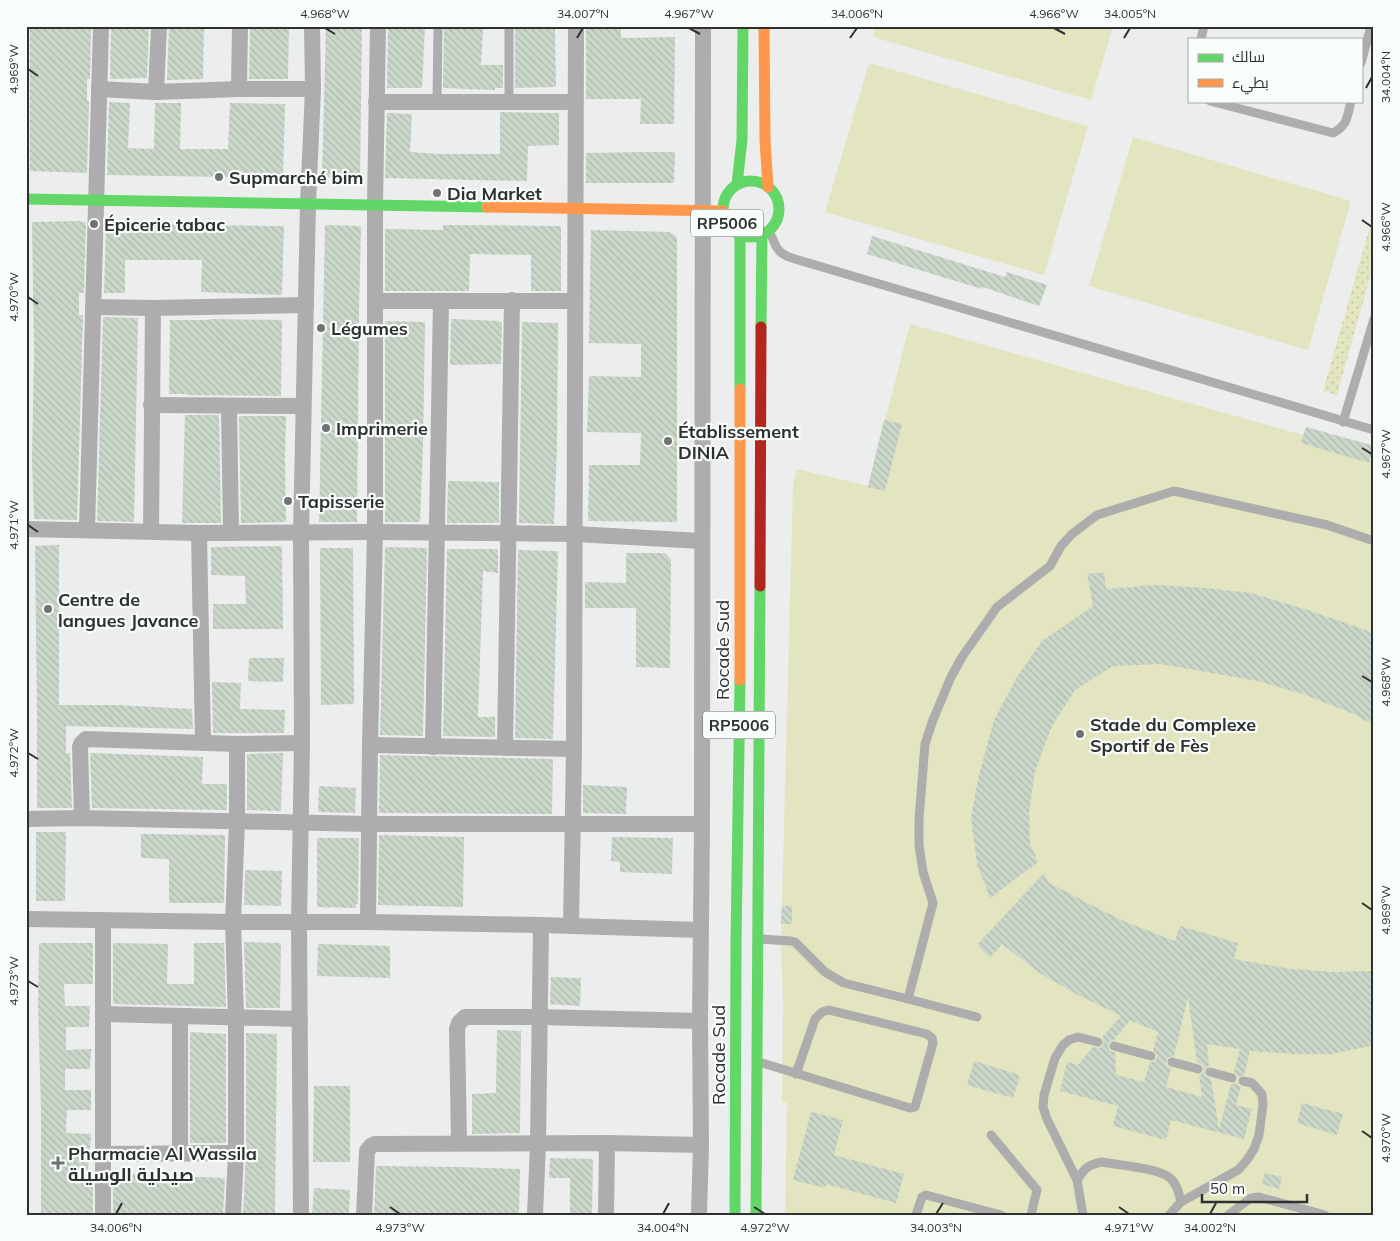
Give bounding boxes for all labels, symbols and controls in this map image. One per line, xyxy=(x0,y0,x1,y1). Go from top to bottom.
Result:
text: 4.968°W xyxy=(300,6,350,21)
text: 34.007°N xyxy=(557,6,609,21)
text: 4.967°W xyxy=(664,6,714,21)
text: 34.006°N xyxy=(831,6,883,21)
text: 4.966°W xyxy=(1029,6,1079,21)
text: 34.005°N xyxy=(1104,6,1156,21)
legend xyxy=(1188,38,1362,102)
text: 4.969°W xyxy=(6,44,21,94)
text: سالك xyxy=(1232,47,1265,66)
text: 34.004°N xyxy=(1378,51,1393,103)
text: بطيء xyxy=(1232,73,1269,95)
place label: Supmarché bim xyxy=(229,166,364,189)
marker: Supmarché bim xyxy=(213,171,225,183)
place label: Dia Market xyxy=(447,182,542,205)
marker: Dia Market xyxy=(431,187,443,199)
text: 4.966°W xyxy=(1378,202,1393,252)
road number: RP5006 xyxy=(691,210,763,237)
place label: Épicerie tabac xyxy=(104,213,225,236)
marker: Épicerie tabac xyxy=(88,218,100,230)
text: 4.970°W xyxy=(6,272,21,322)
place label: Légumes xyxy=(331,317,408,340)
marker: Légumes xyxy=(315,322,327,334)
place label: Imprimerie xyxy=(336,417,428,440)
place label: Établissement DINIA xyxy=(678,420,799,464)
marker: Imprimerie xyxy=(320,422,332,434)
text: 4.967°W xyxy=(1378,429,1393,479)
marker: Établissement DINIA xyxy=(662,435,674,447)
place label: Tapisserie xyxy=(298,490,384,513)
marker: Tapisserie xyxy=(282,495,294,507)
text: 4.971°W xyxy=(6,500,21,550)
place label: Centre de langues Javance xyxy=(58,588,199,632)
street label: Rocade Sud xyxy=(711,600,734,700)
marker: Centre de langues Javance xyxy=(42,603,54,615)
text: 4.968°W xyxy=(1378,657,1393,707)
road number: RP5006 xyxy=(703,712,775,738)
place label: Stade du Complexe Sportif de Fès xyxy=(1090,713,1256,757)
text: 4.972°W xyxy=(6,728,21,778)
marker: Stade du Complexe Sportif de Fès xyxy=(1074,728,1086,740)
text: 4.969°W xyxy=(1378,885,1393,935)
text: 4.973°W xyxy=(6,956,21,1006)
street label: Rocade Sud xyxy=(707,1005,730,1105)
text: 4.970°W xyxy=(1378,1113,1393,1163)
place label: Pharmacie Al Wassila صيدلية الوسيلة xyxy=(68,1142,257,1186)
marker: Pharmacie Al Wassila صيدلية الوسيلة xyxy=(52,1157,64,1169)
scale bar xyxy=(1202,1171,1308,1203)
text: 50 m xyxy=(1210,1179,1245,1198)
text: 34.006°N xyxy=(90,1220,142,1235)
text: 4.973°W xyxy=(375,1220,425,1235)
text: 34.004°N xyxy=(637,1220,689,1235)
text: 4.972°W xyxy=(740,1220,790,1235)
text: 34.003°N xyxy=(910,1220,962,1235)
text: 4.971°W xyxy=(1104,1220,1154,1235)
text: 34.002°N xyxy=(1184,1220,1236,1235)

